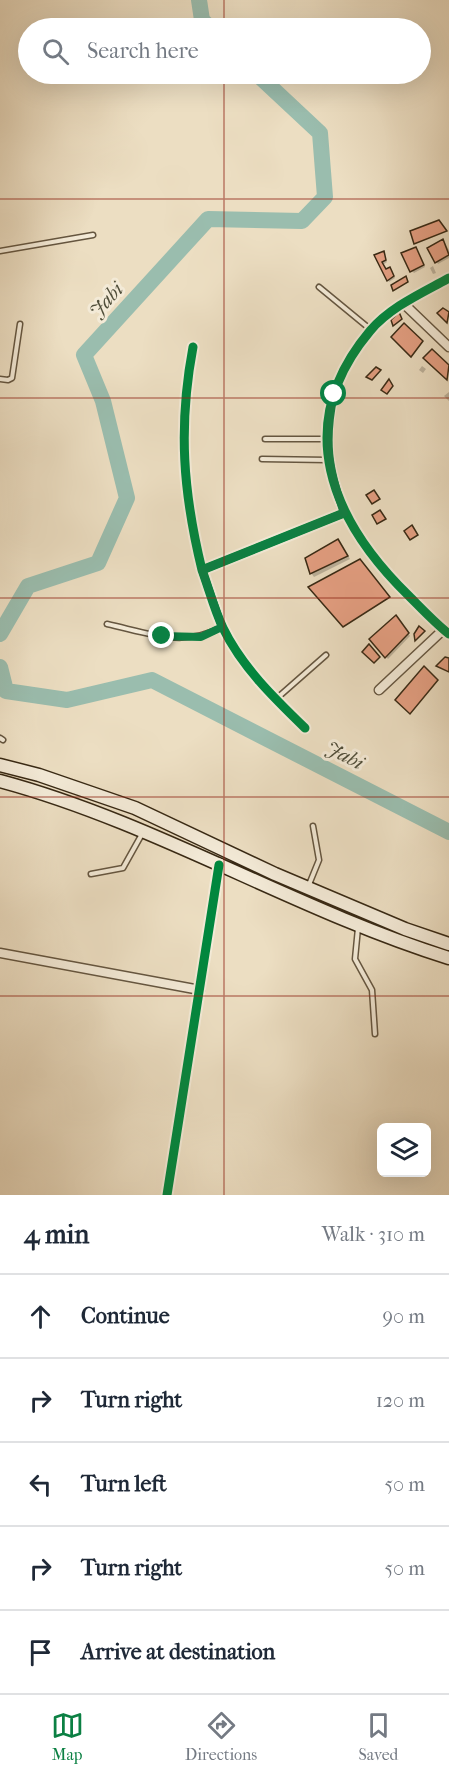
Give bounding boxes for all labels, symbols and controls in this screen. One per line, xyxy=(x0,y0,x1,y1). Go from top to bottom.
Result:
search box xyxy=(18,18,431,84)
icon: search xyxy=(39,35,72,68)
text: Search here xyxy=(87,38,199,64)
water label: Jabi xyxy=(85,277,129,323)
route start xyxy=(320,380,346,406)
route end xyxy=(148,622,174,648)
water label: Jabi xyxy=(322,736,369,775)
map controls xyxy=(377,1123,431,1177)
button: layers xyxy=(377,1123,431,1177)
text: 4 min xyxy=(24,1219,89,1250)
text: Walk · 310 m xyxy=(322,1223,425,1246)
icon: ahead xyxy=(24,1300,57,1333)
text: Continue xyxy=(81,1303,170,1329)
text: 90 m xyxy=(383,1305,425,1328)
icon: right xyxy=(24,1384,57,1417)
text: Turn right xyxy=(81,1387,182,1413)
text: 120 m xyxy=(376,1389,425,1412)
icon: left xyxy=(24,1468,57,1501)
text: Turn left xyxy=(81,1471,167,1497)
text: 50 m xyxy=(384,1473,425,1496)
icon: right xyxy=(24,1552,57,1585)
text: Turn right xyxy=(81,1555,182,1581)
text: 50 m xyxy=(384,1557,425,1580)
icon: arrive xyxy=(24,1636,57,1669)
text: Arrive at destination xyxy=(81,1639,275,1665)
tab: Map xyxy=(51,1709,84,1764)
tab: Directions xyxy=(185,1709,257,1764)
tab: Saved xyxy=(359,1709,398,1764)

